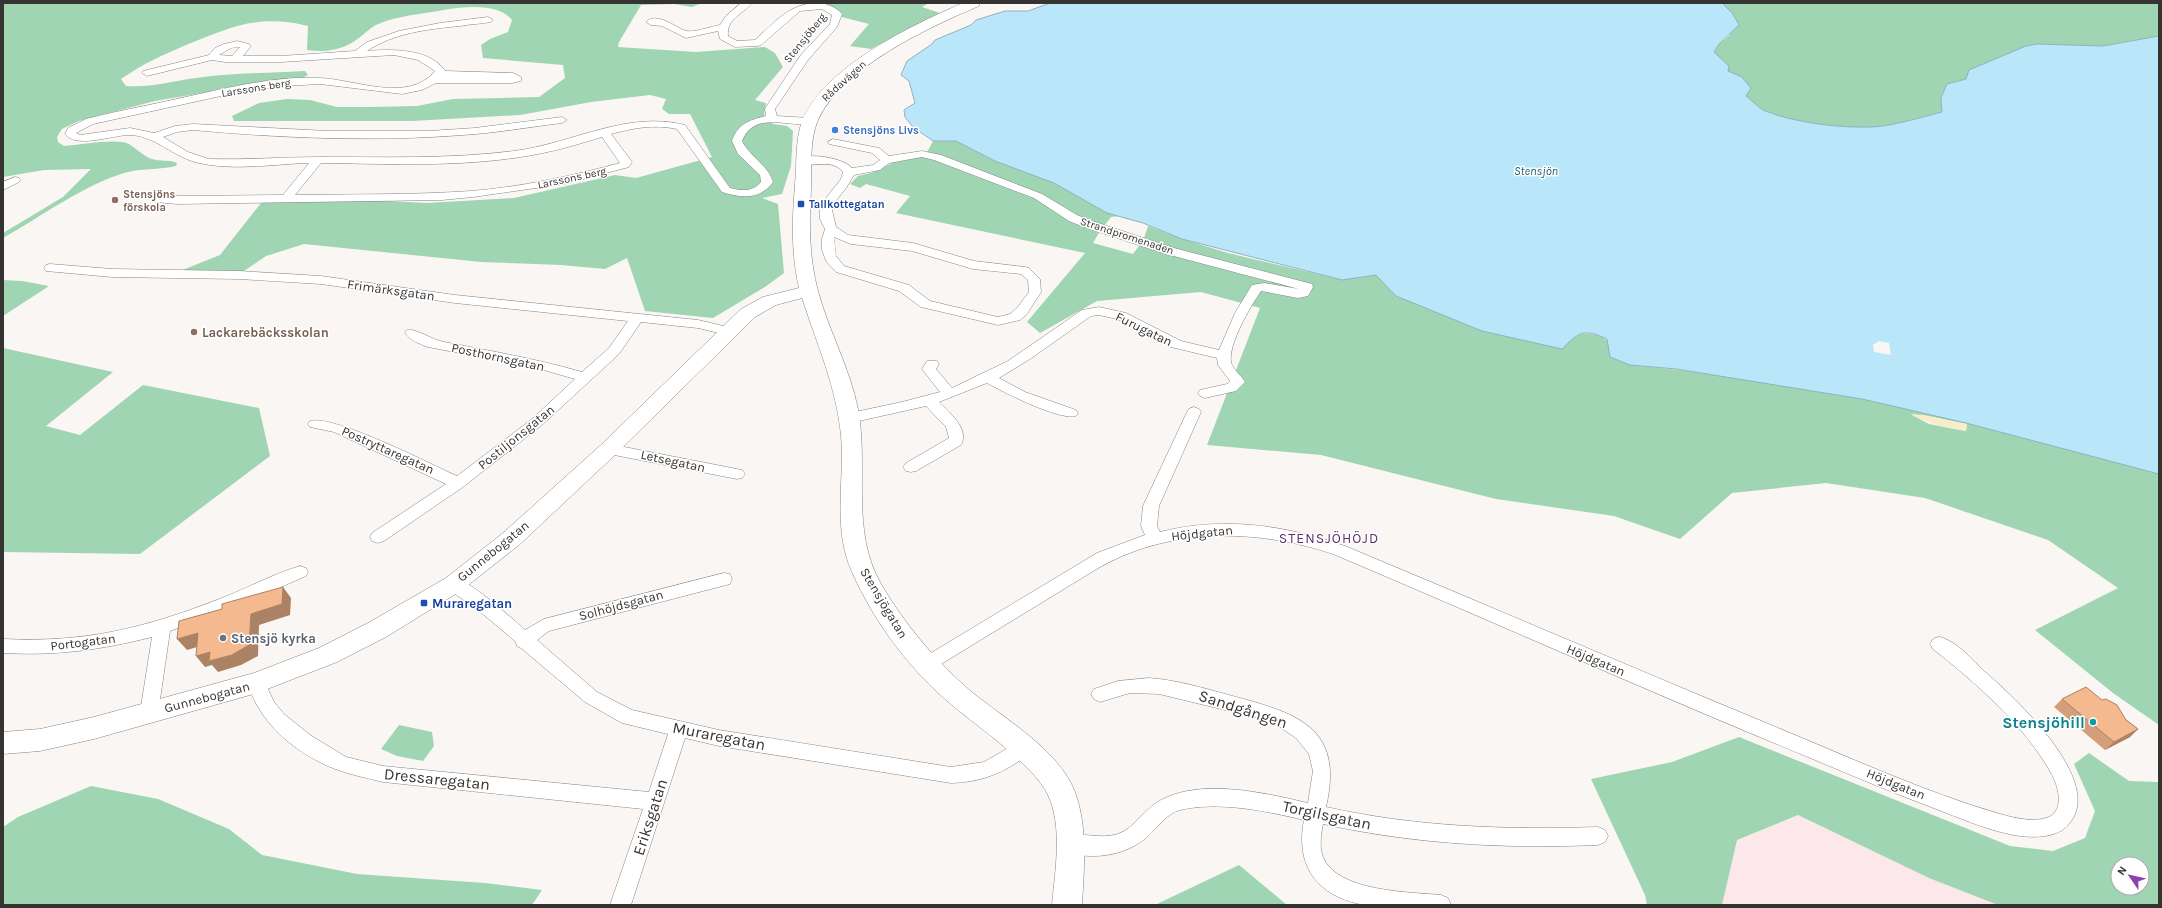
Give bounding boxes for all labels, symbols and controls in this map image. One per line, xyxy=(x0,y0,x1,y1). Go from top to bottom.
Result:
street label: Stensjöberg xyxy=(781,10,830,66)
street label: Rådavägen xyxy=(819,58,869,104)
street label: Larssons berg xyxy=(220,76,292,100)
place label: Stensjöns Livs xyxy=(843,124,919,137)
marker: Stensjöns Livs xyxy=(830,125,840,135)
street label: Larssons berg xyxy=(536,164,608,192)
water label: Stensjön xyxy=(1514,164,1558,178)
place label: Stensjöns förskola xyxy=(123,188,176,214)
marker: Stensjöns förskola xyxy=(110,195,120,205)
place label: Tallkottegatan xyxy=(809,198,885,211)
marker: Tallkottegatan xyxy=(796,199,806,209)
street label: Strandpromenaden xyxy=(1078,215,1176,257)
street label: Frimärksgatan xyxy=(346,276,436,304)
street label: Furugatan xyxy=(1113,309,1175,349)
place label: Lackarebäcksskolan xyxy=(202,325,329,340)
marker: Lackarebäcksskolan xyxy=(189,327,199,337)
street label: Posthornsgatan xyxy=(450,340,546,374)
street label: Postiljonsgatan xyxy=(475,402,557,472)
street label: Postryttaregatan xyxy=(340,423,436,477)
street label: Letsegatan xyxy=(639,447,707,475)
street label: Gunnebogatan xyxy=(454,518,532,584)
street label: Höjdgatan xyxy=(1170,522,1234,544)
district label: STENSJÖHÖJD xyxy=(1279,530,1379,547)
street label: Stensjögatan xyxy=(857,565,911,641)
street label: Solhöjdsgatan xyxy=(577,587,665,623)
place label: Muraregatan xyxy=(432,596,512,611)
marker: Muraregatan xyxy=(419,598,429,608)
street label: Portogatan xyxy=(50,631,116,653)
place label: Stensjö kyrka xyxy=(231,631,316,646)
marker: Stensjö kyrka xyxy=(218,633,228,643)
street label: Höjdgatan xyxy=(1565,641,1627,679)
street label: Gunnebogatan xyxy=(163,678,251,716)
street label: Sandgången xyxy=(1196,686,1290,732)
place label: Stensjöhill xyxy=(2002,713,2085,732)
marker: Stensjöhill xyxy=(2088,717,2098,727)
street label: Muraregatan xyxy=(671,718,767,754)
street label: Dressaregatan xyxy=(383,764,491,794)
street label: Höjdgatan xyxy=(1864,765,1928,803)
street label: Eriksgatan xyxy=(629,776,671,858)
street label: Torgilsgatan xyxy=(1281,796,1373,834)
north arrow xyxy=(2110,856,2150,896)
text: N xyxy=(2115,864,2130,878)

